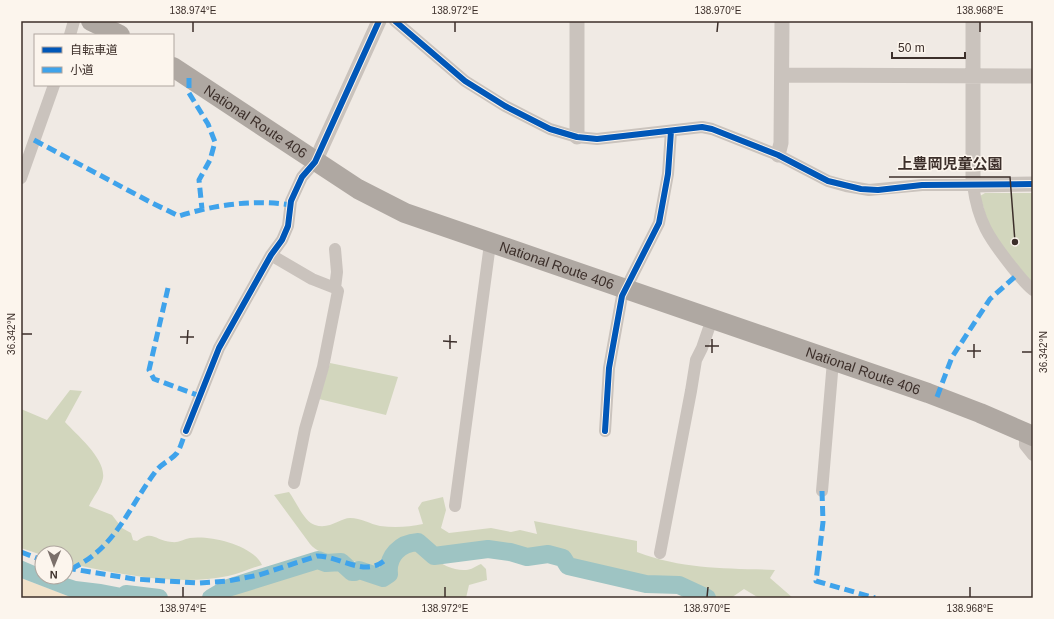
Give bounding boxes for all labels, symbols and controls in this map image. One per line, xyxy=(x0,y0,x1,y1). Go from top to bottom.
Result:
text: 138.974°E xyxy=(170,5,217,16)
text: 138.972°E xyxy=(432,5,479,16)
text: 138.970°E xyxy=(695,5,742,16)
text: 138.968°E xyxy=(957,5,1004,16)
legend xyxy=(34,34,174,86)
scale bar xyxy=(892,34,965,60)
text: 50 m xyxy=(898,41,925,55)
text: 自転車道 xyxy=(70,43,118,57)
text: 小道 xyxy=(70,63,94,77)
street label: National Route 406 xyxy=(201,82,310,161)
callout: 上豊岡児童公園 xyxy=(889,150,1010,177)
text: 上豊岡児童公園 xyxy=(897,155,1003,172)
street label: National Route 406 xyxy=(498,238,616,292)
text: 36.342°N xyxy=(6,313,17,355)
text: 36.342°N xyxy=(1038,331,1049,373)
street label: National Route 406 xyxy=(804,344,923,398)
north arrow xyxy=(34,545,74,585)
text: N xyxy=(50,569,58,581)
text: 138.974°E xyxy=(160,603,207,614)
text: 138.972°E xyxy=(422,603,469,614)
text: 138.970°E xyxy=(684,603,731,614)
text: 138.968°E xyxy=(947,603,994,614)

